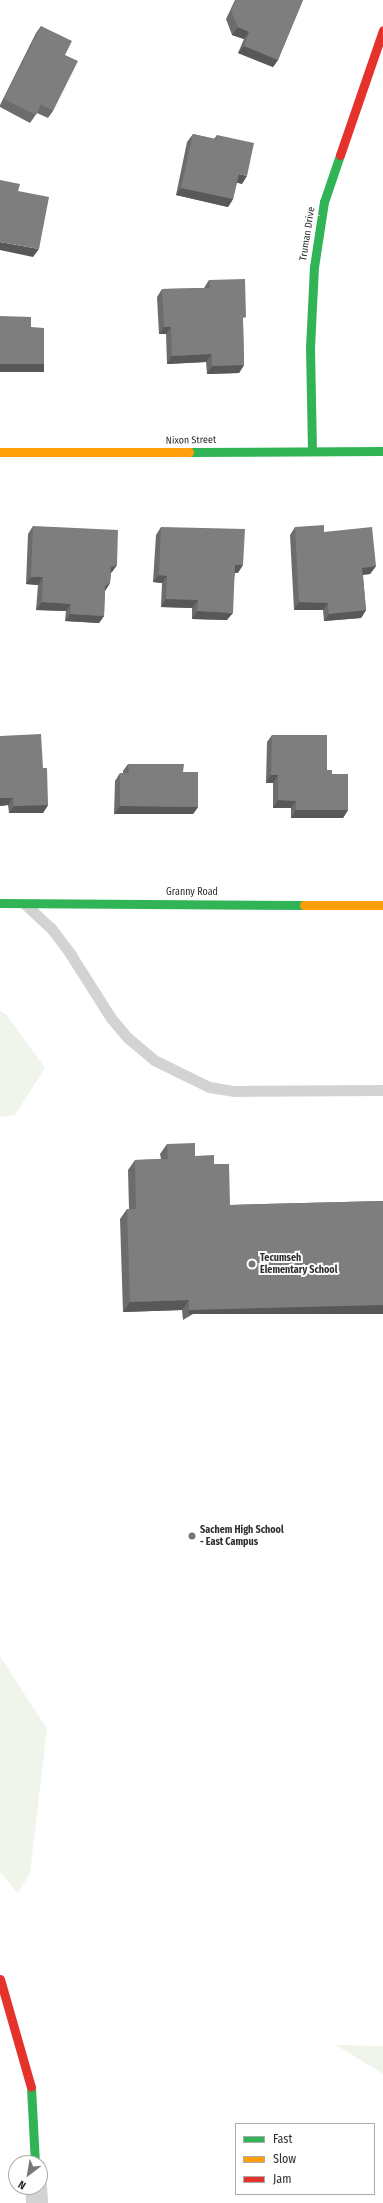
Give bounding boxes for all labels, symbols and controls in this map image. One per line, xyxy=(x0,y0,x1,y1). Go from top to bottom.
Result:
street label: Truman Drive xyxy=(298,206,318,262)
street label: Nixon Street xyxy=(166,435,216,447)
street label: Granny Road xyxy=(166,887,218,899)
place label: Tecumseh Elementary School xyxy=(260,1252,337,1276)
marker: Tecumseh Elementary School xyxy=(247,1259,257,1269)
place label: Sachem High School - East Campus xyxy=(200,1524,284,1548)
marker: Sachem High School - East Campus xyxy=(187,1531,197,1541)
legend xyxy=(235,2123,375,2195)
text: Fast xyxy=(273,2132,292,2146)
text: Slow xyxy=(273,2152,296,2166)
north arrow xyxy=(8,2155,48,2195)
text: Jam xyxy=(273,2172,291,2186)
text: N xyxy=(16,2178,28,2192)

